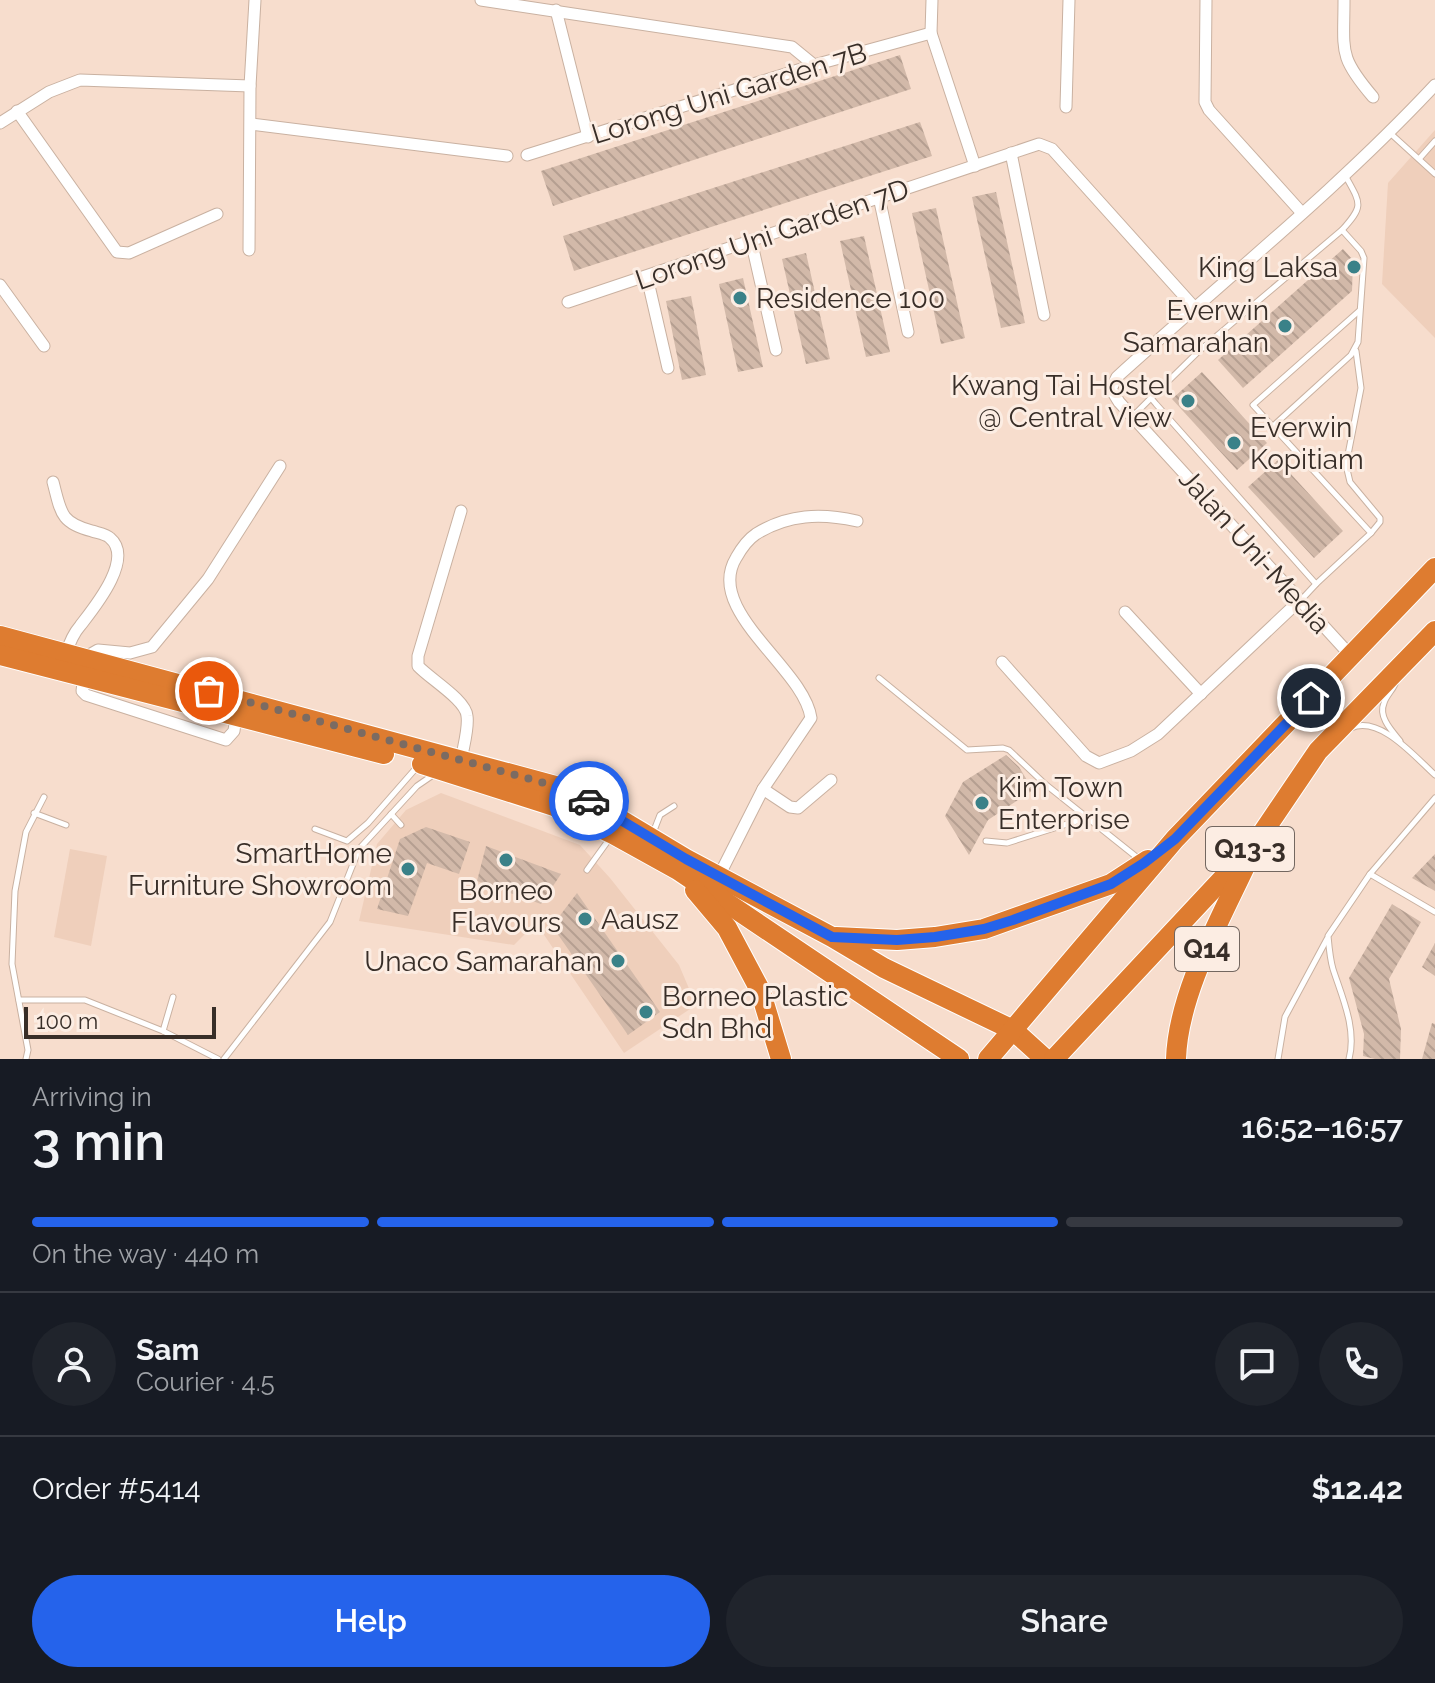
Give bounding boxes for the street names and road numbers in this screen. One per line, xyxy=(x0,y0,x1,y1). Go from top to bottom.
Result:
street label: Lorong Uni Garden 7B xyxy=(588,36,871,151)
street label: Lorong Uni Garden 7D xyxy=(631,172,913,297)
street label: Jalan Uni-Media xyxy=(1172,462,1337,640)
road number: Q13-3 xyxy=(1206,827,1294,871)
road number: Q14 xyxy=(1175,927,1239,971)

